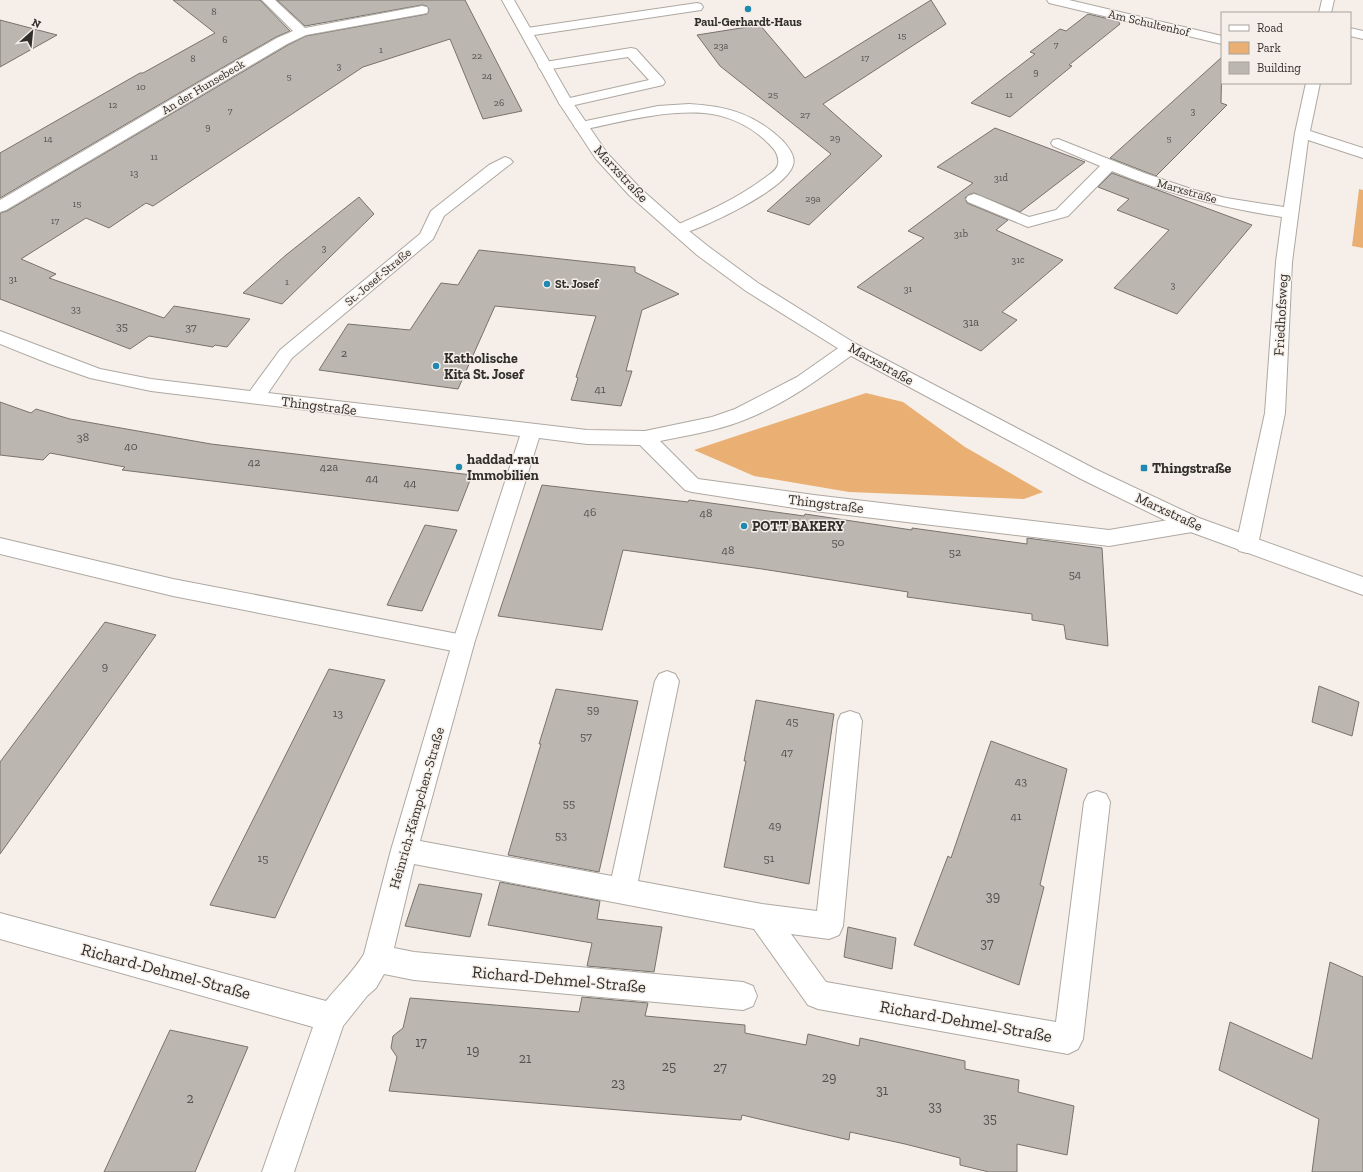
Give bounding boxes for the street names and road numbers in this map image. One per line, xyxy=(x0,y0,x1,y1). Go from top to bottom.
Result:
street label: Am Schultenhof xyxy=(1107,7,1192,39)
street label: An der Hunsebeck xyxy=(159,56,248,117)
street label: Marxstraße xyxy=(590,142,652,206)
street label: Marxstraße xyxy=(1156,176,1219,206)
street label: St.-Josef-Straße xyxy=(342,245,414,309)
street label: Friedhofsweg xyxy=(1270,273,1292,357)
street label: Marxstraße xyxy=(846,339,917,389)
street label: Thingstraße xyxy=(280,393,358,419)
street label: Marxstraße xyxy=(1133,489,1205,535)
street label: Thingstraße xyxy=(787,491,865,517)
street label: Heinrich-Kämpchen-Straße xyxy=(386,725,448,891)
street label: Richard-Dehmel-Straße xyxy=(79,939,253,1003)
street label: Richard-Dehmel-Straße xyxy=(471,961,647,997)
street label: Richard-Dehmel-Straße xyxy=(878,996,1054,1046)

